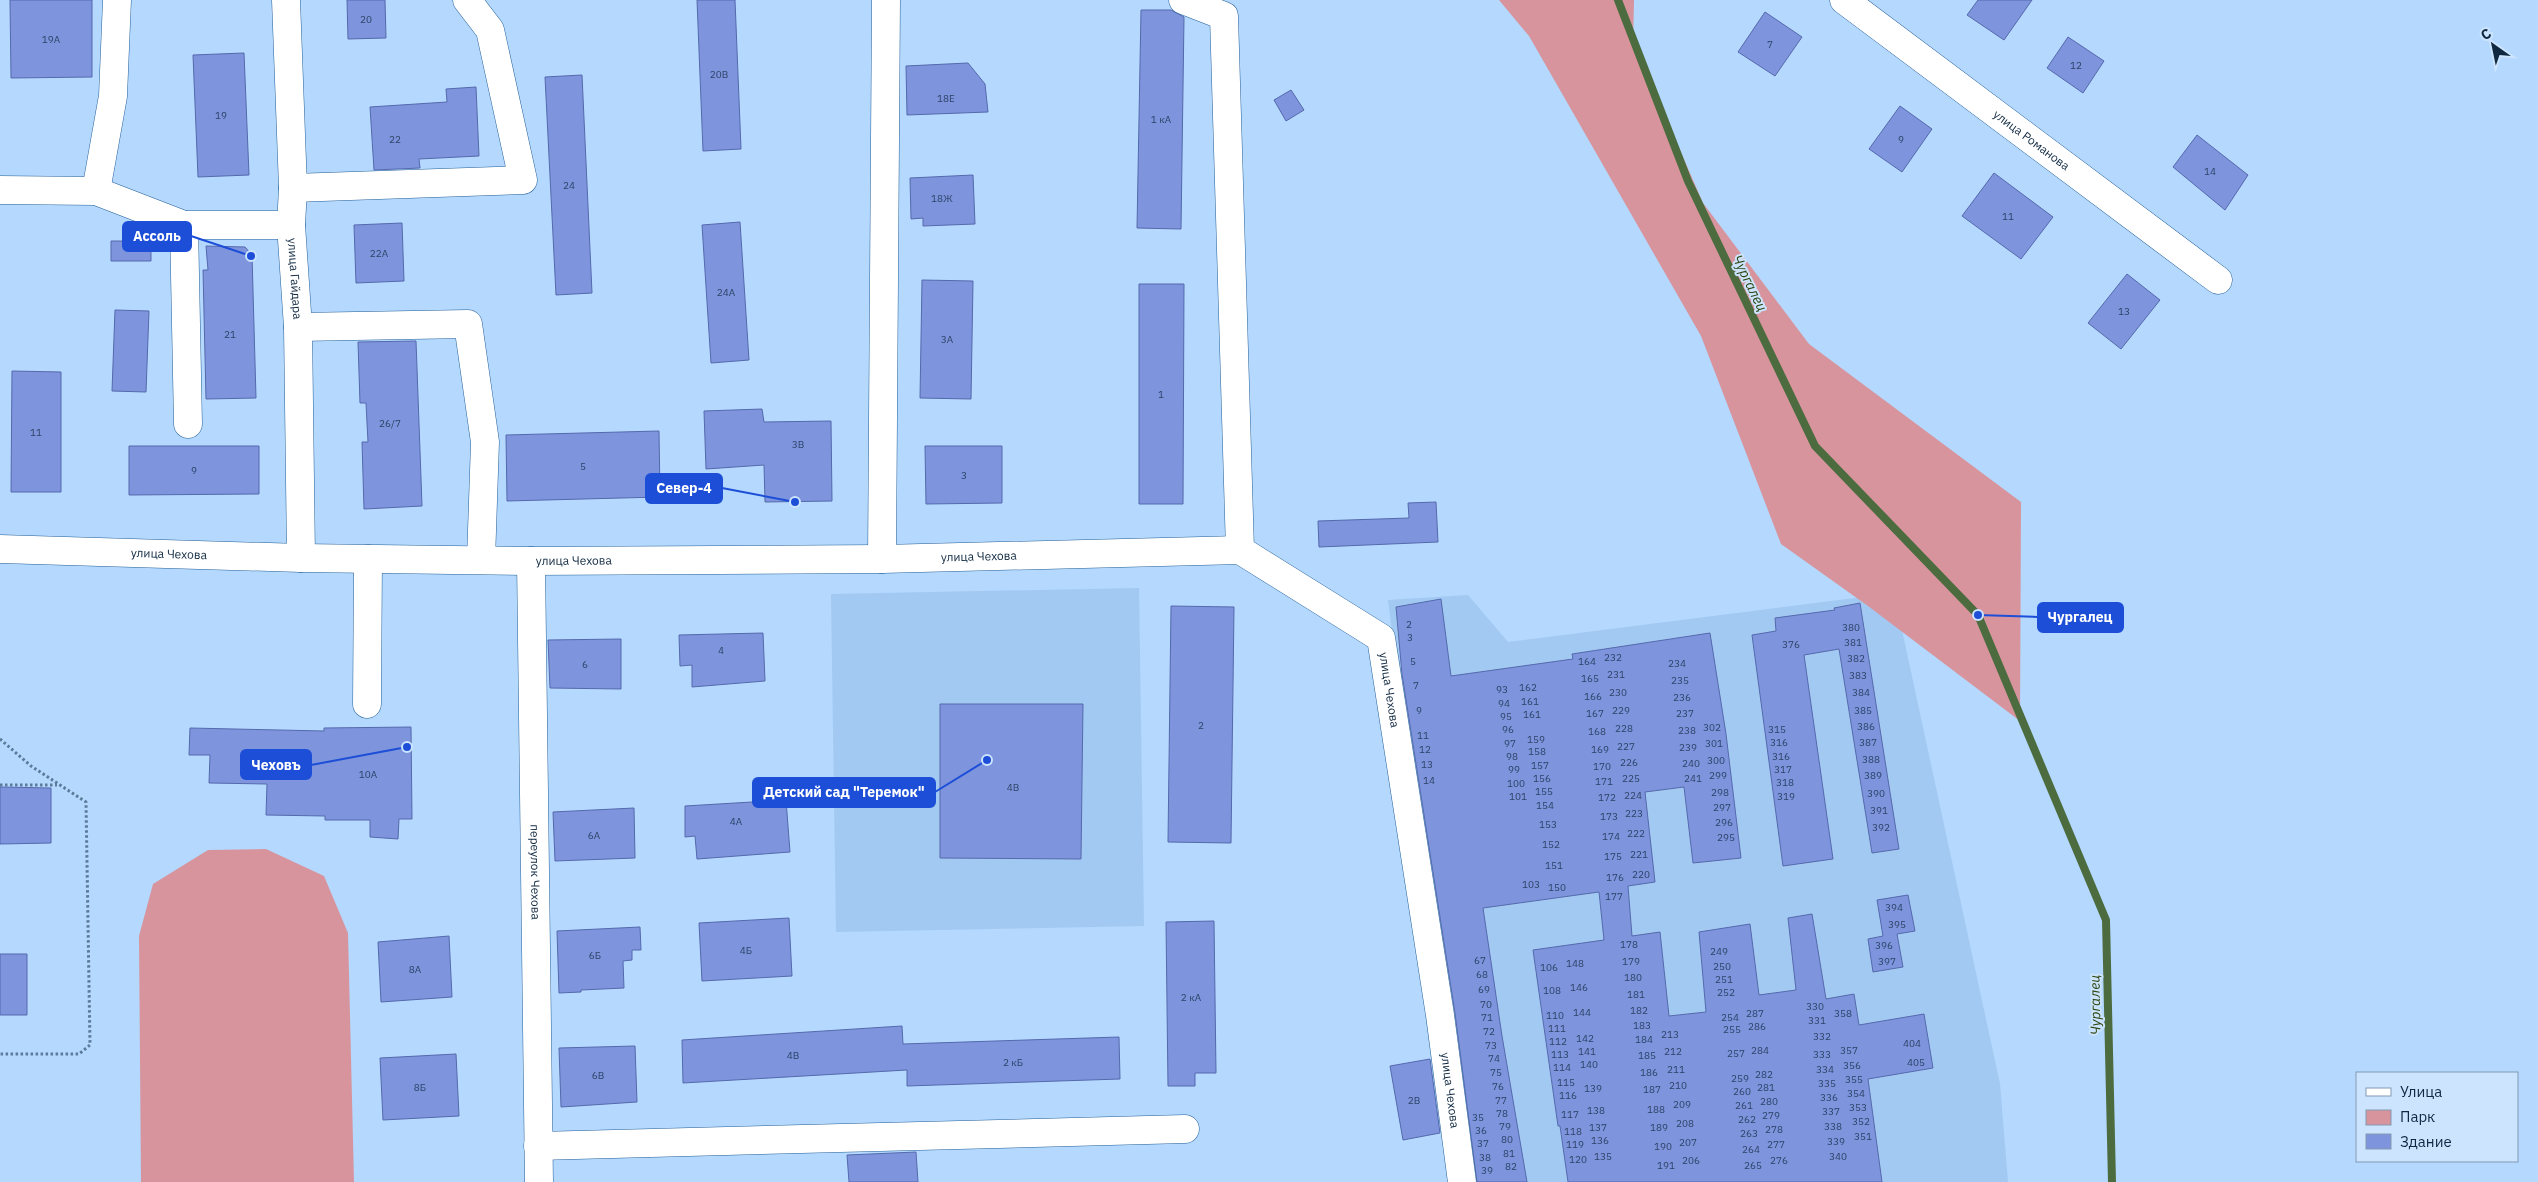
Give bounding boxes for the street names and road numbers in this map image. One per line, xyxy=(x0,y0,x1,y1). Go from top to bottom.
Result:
street label: улица Романова xyxy=(1990,106,2073,174)
street label: улица Гайдара xyxy=(285,237,305,320)
street label: улица Чехова xyxy=(131,545,208,562)
street label: улица Чехова xyxy=(941,548,1018,565)
street label: улица Чехова xyxy=(536,553,612,568)
street label: улица Чехова xyxy=(1376,651,1403,729)
street label: переулок Чехова xyxy=(527,824,544,920)
street label: улица Чехова xyxy=(1438,1052,1463,1129)

